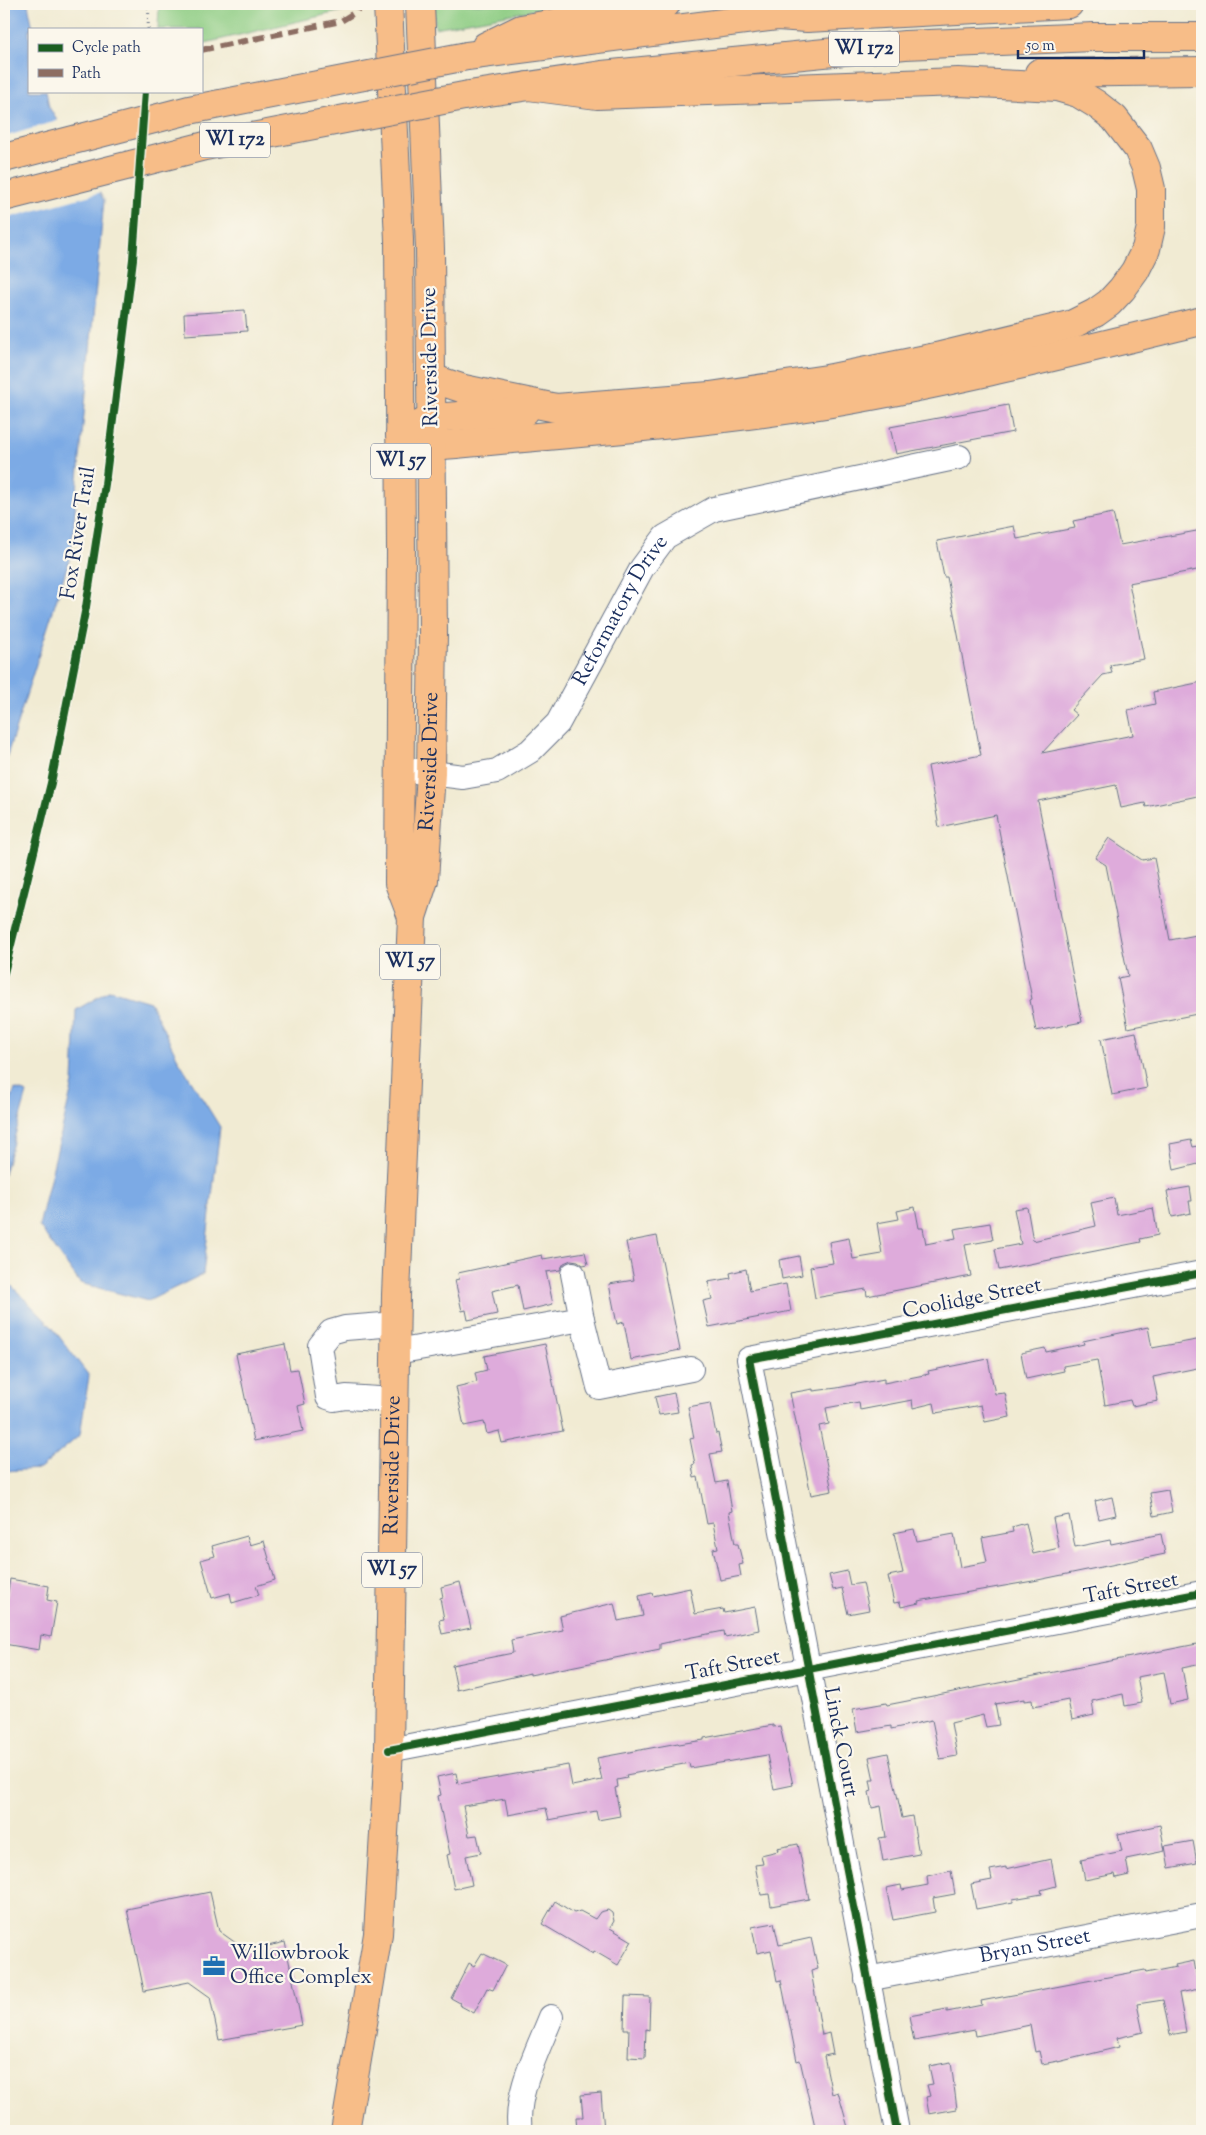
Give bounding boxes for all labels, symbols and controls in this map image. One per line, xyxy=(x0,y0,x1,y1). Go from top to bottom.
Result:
legend xyxy=(28,28,202,92)
scale bar xyxy=(1018,28,1145,60)
road number: WI 172 xyxy=(829,32,899,66)
text: 50 m xyxy=(1025,36,1055,57)
text: Cycle path xyxy=(72,38,141,59)
text: Path xyxy=(72,64,101,85)
road number: WI 172 xyxy=(200,122,270,158)
street label: Riverside Drive xyxy=(415,287,447,427)
road number: WI 57 xyxy=(371,444,431,478)
street label: Fox River Trail xyxy=(54,464,104,602)
street label: Reformatory Drive xyxy=(566,529,676,691)
street label: Riverside Drive xyxy=(412,692,447,832)
road number: WI 57 xyxy=(380,944,440,980)
street label: Coolidge Street xyxy=(900,1271,1044,1327)
street label: Riverside Drive xyxy=(377,1395,409,1535)
road number: WI 57 xyxy=(362,1552,422,1588)
street label: Taft Street xyxy=(1081,1565,1181,1613)
street label: Taft Street xyxy=(683,1642,783,1690)
street label: Linck Court xyxy=(815,1685,865,1799)
street label: Bryan Street xyxy=(977,1922,1093,1972)
place label: Willowbrook Office Complex xyxy=(230,1939,372,1993)
office icon: Willowbrook Office Complex xyxy=(201,1953,227,1979)

